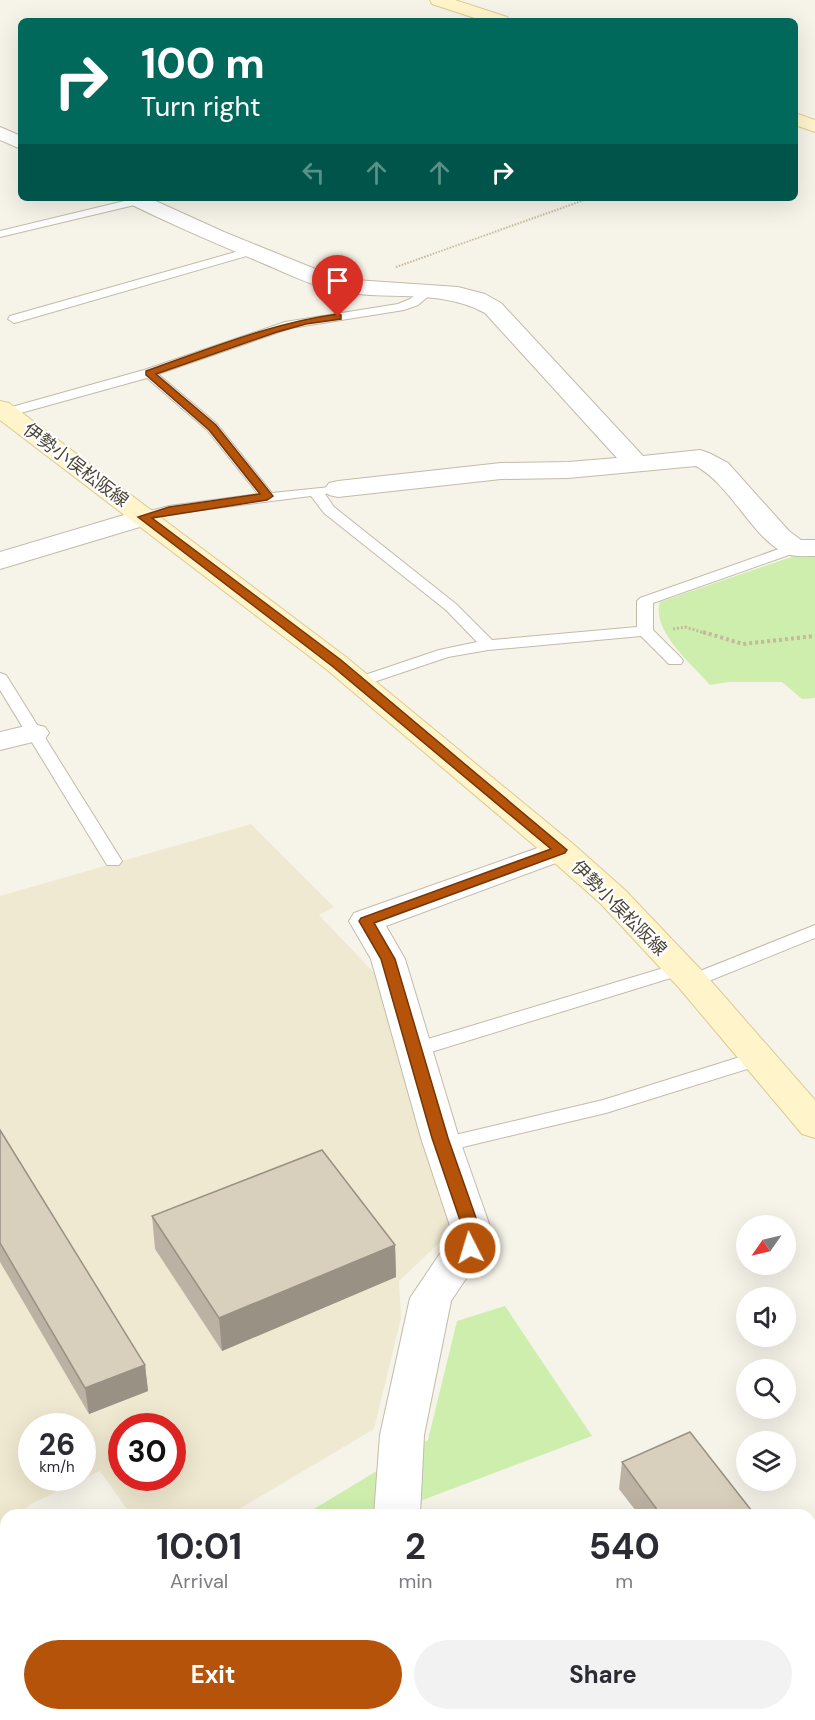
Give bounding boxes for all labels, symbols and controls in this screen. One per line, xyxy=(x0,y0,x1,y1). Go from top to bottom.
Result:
text: 100 m xyxy=(141,36,265,91)
icon: right xyxy=(42,42,120,120)
text: Turn right xyxy=(141,89,261,124)
icon: left xyxy=(297,156,330,189)
icon: ahead xyxy=(360,156,393,189)
icon: ahead xyxy=(423,156,456,189)
icon: right xyxy=(486,156,519,189)
pin xyxy=(312,255,363,317)
icon: arrive xyxy=(321,264,354,297)
street label: 伊勢小俣松阪線 xyxy=(18,418,134,512)
street label: 伊勢小俣松阪線 xyxy=(566,855,672,961)
north arrow xyxy=(736,1215,796,1275)
map controls xyxy=(736,1215,796,1491)
position arrow xyxy=(438,1216,502,1280)
button: sound xyxy=(736,1287,796,1347)
button: search xyxy=(736,1359,796,1419)
speed limit sign: 30 xyxy=(108,1413,186,1491)
text: 26 xyxy=(39,1425,75,1464)
button: layers xyxy=(736,1431,796,1491)
text: km/h xyxy=(39,1457,75,1477)
text: 10:01 xyxy=(156,1523,242,1570)
text: 2 xyxy=(405,1523,426,1570)
text: 540 xyxy=(589,1523,660,1570)
text: Arrival xyxy=(170,1568,228,1594)
text: min xyxy=(398,1568,433,1594)
text: m xyxy=(615,1568,633,1594)
button: Exit xyxy=(24,1640,402,1709)
button: Share xyxy=(414,1640,792,1709)

